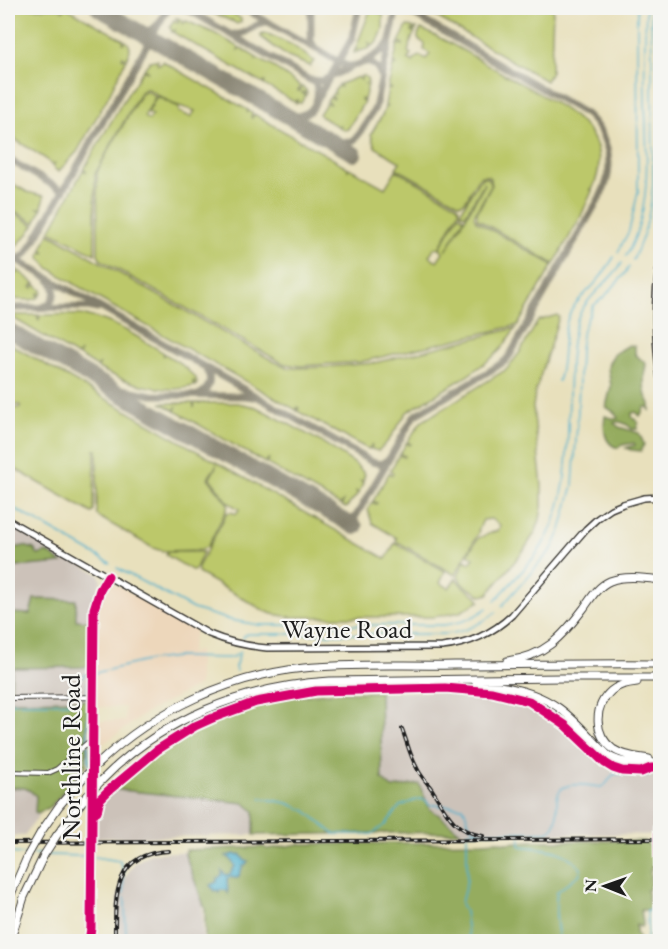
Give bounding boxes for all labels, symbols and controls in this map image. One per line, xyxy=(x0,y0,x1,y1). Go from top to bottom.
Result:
street label: Wayne Road xyxy=(281,611,413,646)
street label: Northline Road xyxy=(53,674,88,840)
north arrow xyxy=(575,856,635,916)
text: N xyxy=(580,879,601,892)

